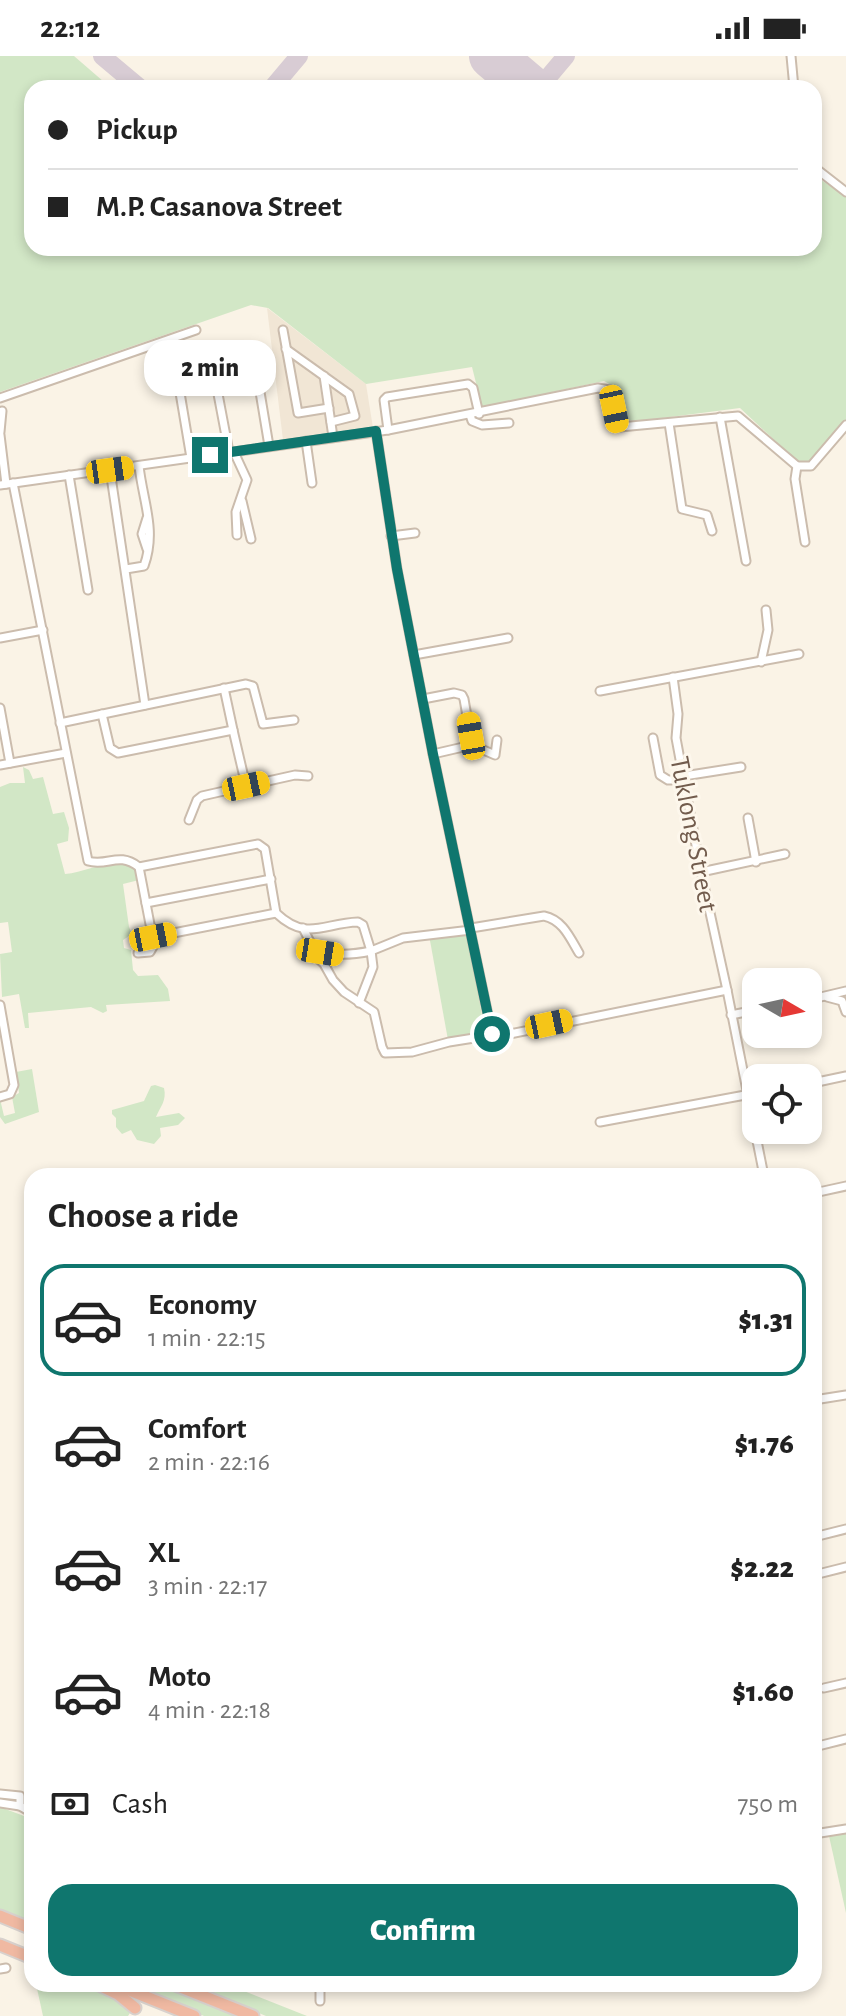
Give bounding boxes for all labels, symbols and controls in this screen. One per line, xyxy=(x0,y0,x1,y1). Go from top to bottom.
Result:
text: 22:12 xyxy=(40,13,100,43)
text: Pickup xyxy=(96,115,178,145)
text: M.P. Casanova Street xyxy=(96,192,342,222)
callout: 2 min xyxy=(144,339,276,395)
text: 2 min xyxy=(181,355,239,381)
car xyxy=(597,383,631,435)
route end xyxy=(192,437,228,473)
car xyxy=(85,455,135,485)
car xyxy=(455,710,487,762)
street label: Tuklong Street xyxy=(664,754,722,915)
car xyxy=(220,769,272,803)
car xyxy=(127,921,179,953)
car xyxy=(294,936,346,968)
north arrow xyxy=(742,968,822,1048)
map controls xyxy=(742,968,822,1144)
car xyxy=(523,1007,575,1041)
route start xyxy=(474,1016,510,1052)
button: locate xyxy=(742,1064,822,1144)
text: Choose a ride xyxy=(48,1198,238,1234)
icon: car xyxy=(52,1284,124,1356)
text: Economy xyxy=(148,1290,257,1320)
text: $1.31 xyxy=(738,1305,794,1335)
text: 1 min · 22:15 xyxy=(148,1325,266,1351)
icon: car xyxy=(52,1408,124,1480)
text: Comfort xyxy=(148,1414,247,1444)
text: $1.76 xyxy=(735,1429,794,1459)
text: 2 min · 22:16 xyxy=(148,1449,270,1475)
icon: car xyxy=(52,1532,124,1604)
text: XL xyxy=(148,1538,180,1568)
text: $2.22 xyxy=(730,1553,794,1583)
text: 3 min · 22:17 xyxy=(148,1573,267,1599)
icon: car xyxy=(52,1656,124,1728)
text: Moto xyxy=(148,1662,211,1692)
text: $1.60 xyxy=(732,1677,794,1707)
text: 4 min · 22:18 xyxy=(148,1697,271,1723)
icon: cash xyxy=(48,1782,92,1826)
text: Cash xyxy=(112,1789,168,1819)
text: 750 m xyxy=(737,1791,798,1817)
button: Confirm xyxy=(48,1884,798,1976)

